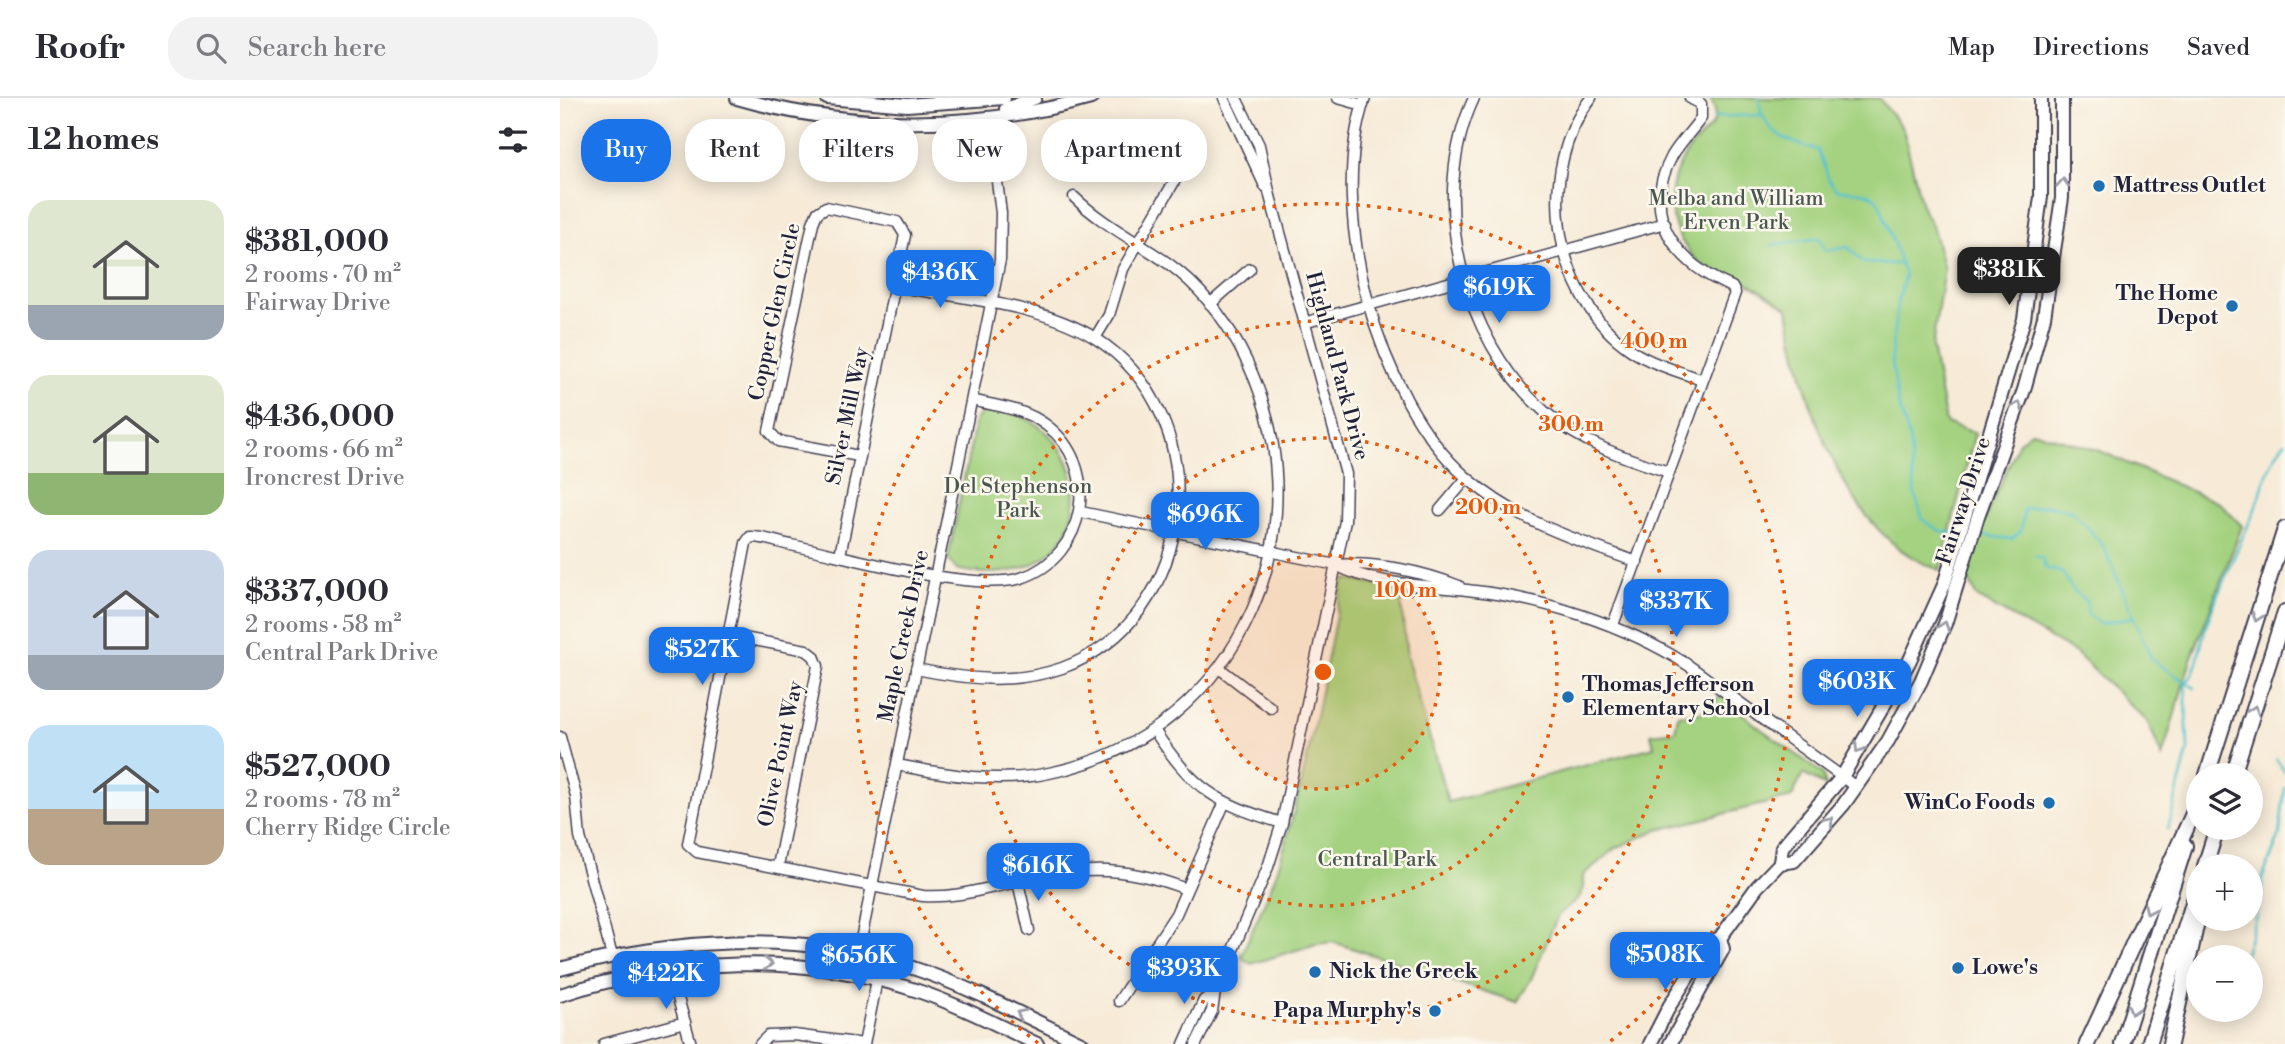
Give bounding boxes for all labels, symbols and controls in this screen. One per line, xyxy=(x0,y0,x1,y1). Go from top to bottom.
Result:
search box xyxy=(168,17,658,80)
text: Roofr xyxy=(35,28,126,69)
icon: search xyxy=(192,29,230,67)
text: Search here xyxy=(248,32,386,64)
text: Map xyxy=(1948,33,1995,63)
text: Directions xyxy=(2033,33,2149,63)
text: Saved xyxy=(2187,33,2250,63)
chip: Buy xyxy=(581,119,671,182)
chip: Rent xyxy=(685,119,785,182)
chip: Filters xyxy=(799,119,918,182)
chip: New xyxy=(932,119,1027,182)
chip: Apartment xyxy=(1041,119,1207,182)
text: 12 homes xyxy=(28,121,159,159)
icon: filters xyxy=(494,121,532,159)
place label: Mattress Outlet xyxy=(2113,173,2266,199)
one-way arrow xyxy=(2055,178,2070,189)
marker: Mattress Outlet xyxy=(2091,178,2107,194)
park label: Melba and William Erven Park xyxy=(1648,186,1824,236)
street label: Copper Glen Circle xyxy=(743,221,807,403)
text: $381,000 xyxy=(245,223,389,261)
icon: home xyxy=(84,228,168,312)
pin: $381K xyxy=(1960,248,2058,307)
pin: $436K xyxy=(891,250,989,310)
text: $381K xyxy=(1973,256,2045,284)
text: $436K xyxy=(902,259,978,287)
text: 2 rooms · 70 m² xyxy=(245,261,401,289)
pin: $619K xyxy=(1450,266,1548,325)
street label: Highland Park Drive xyxy=(1299,269,1375,463)
text: $619K xyxy=(1463,274,1535,302)
place label: The Home Depot xyxy=(2115,281,2219,331)
text: Fairway Drive xyxy=(245,289,391,317)
marker: The Home Depot xyxy=(2224,298,2240,314)
text: 400 m xyxy=(1620,329,1688,355)
street label: Silver Mill Way xyxy=(821,344,875,487)
text: $436,000 xyxy=(245,398,395,436)
one-way arrow xyxy=(2009,400,2023,412)
icon: home xyxy=(84,403,168,487)
text: 300 m xyxy=(1538,412,1604,438)
street label: Fairway Drive xyxy=(1931,434,1997,568)
text: 2 rooms · 66 m² xyxy=(245,436,403,464)
text: Ironcrest Drive xyxy=(245,464,405,492)
park label: Del Stephenson Park xyxy=(944,474,1093,524)
pin: $696K xyxy=(1156,492,1254,552)
text: 200 m xyxy=(1455,495,1521,521)
text: $696K xyxy=(1167,501,1243,529)
street label: Maple Creek Drive xyxy=(873,547,935,725)
text: $337,000 xyxy=(245,573,389,611)
icon: home xyxy=(84,578,168,662)
text: 100 m xyxy=(1375,578,1437,604)
pin: $337K xyxy=(1627,580,1725,639)
text: $337K xyxy=(1639,588,1713,616)
text: 2 rooms · 58 m² xyxy=(245,611,402,639)
one-way arrow xyxy=(2251,611,2265,623)
one-way arrow xyxy=(1936,620,1950,633)
pin: $527K xyxy=(653,628,751,687)
text: $527K xyxy=(665,636,739,664)
text: Central Park Drive xyxy=(245,639,438,667)
centre of rings xyxy=(1311,660,1335,684)
pin: $603K xyxy=(1808,660,1906,719)
text: $603K xyxy=(1818,668,1896,696)
place label: Thomas Jefferson Elementary School xyxy=(1582,672,1770,722)
street label: Olive Point Way xyxy=(753,678,809,830)
marker: Thomas Jefferson Elementary School xyxy=(1560,689,1576,705)
one-way arrow xyxy=(2246,705,2260,717)
one-way arrow xyxy=(1854,740,1867,753)
text: $527,000 xyxy=(245,748,391,786)
icon: home xyxy=(84,753,168,837)
map controls xyxy=(2186,763,2263,1022)
button: layers xyxy=(2186,763,2263,840)
text: 2 rooms · 78 m² xyxy=(245,786,400,814)
place label: WinCo Foods xyxy=(1903,790,2035,816)
marker: WinCo Foods xyxy=(2041,795,2057,811)
text: Cherry Ridge Circle xyxy=(245,814,451,842)
one-way arrow xyxy=(1821,817,1834,829)
pin: $616K xyxy=(989,844,1087,903)
park label: Central Park xyxy=(1318,847,1437,873)
text: $616K xyxy=(1003,852,1073,880)
button: + xyxy=(2186,854,2263,931)
one-way arrow xyxy=(2143,902,2157,915)
pin: $508K xyxy=(1616,932,1714,992)
pin: $656K xyxy=(810,934,908,993)
text: $508K xyxy=(1626,941,1704,969)
text: $656K xyxy=(821,942,897,970)
button: − xyxy=(2186,945,2263,1022)
pin: $393K xyxy=(1135,946,1233,1006)
pin: $422K xyxy=(617,951,715,1011)
text: $393K xyxy=(1147,955,1221,983)
place label: Lowe's xyxy=(1972,955,2038,981)
one-way arrow xyxy=(763,957,774,972)
place label: Nick the Greek xyxy=(1329,959,1479,985)
text: $422K xyxy=(628,960,704,988)
marker: Lowe's xyxy=(1950,960,1966,976)
marker: Nick the Greek xyxy=(1307,964,1323,980)
place label: Papa Murphy's xyxy=(1274,998,1421,1024)
marker: Papa Murphy's xyxy=(1427,1003,1443,1019)
one-way arrow xyxy=(2127,1003,2141,1015)
one-way arrow xyxy=(1016,1008,1028,1022)

